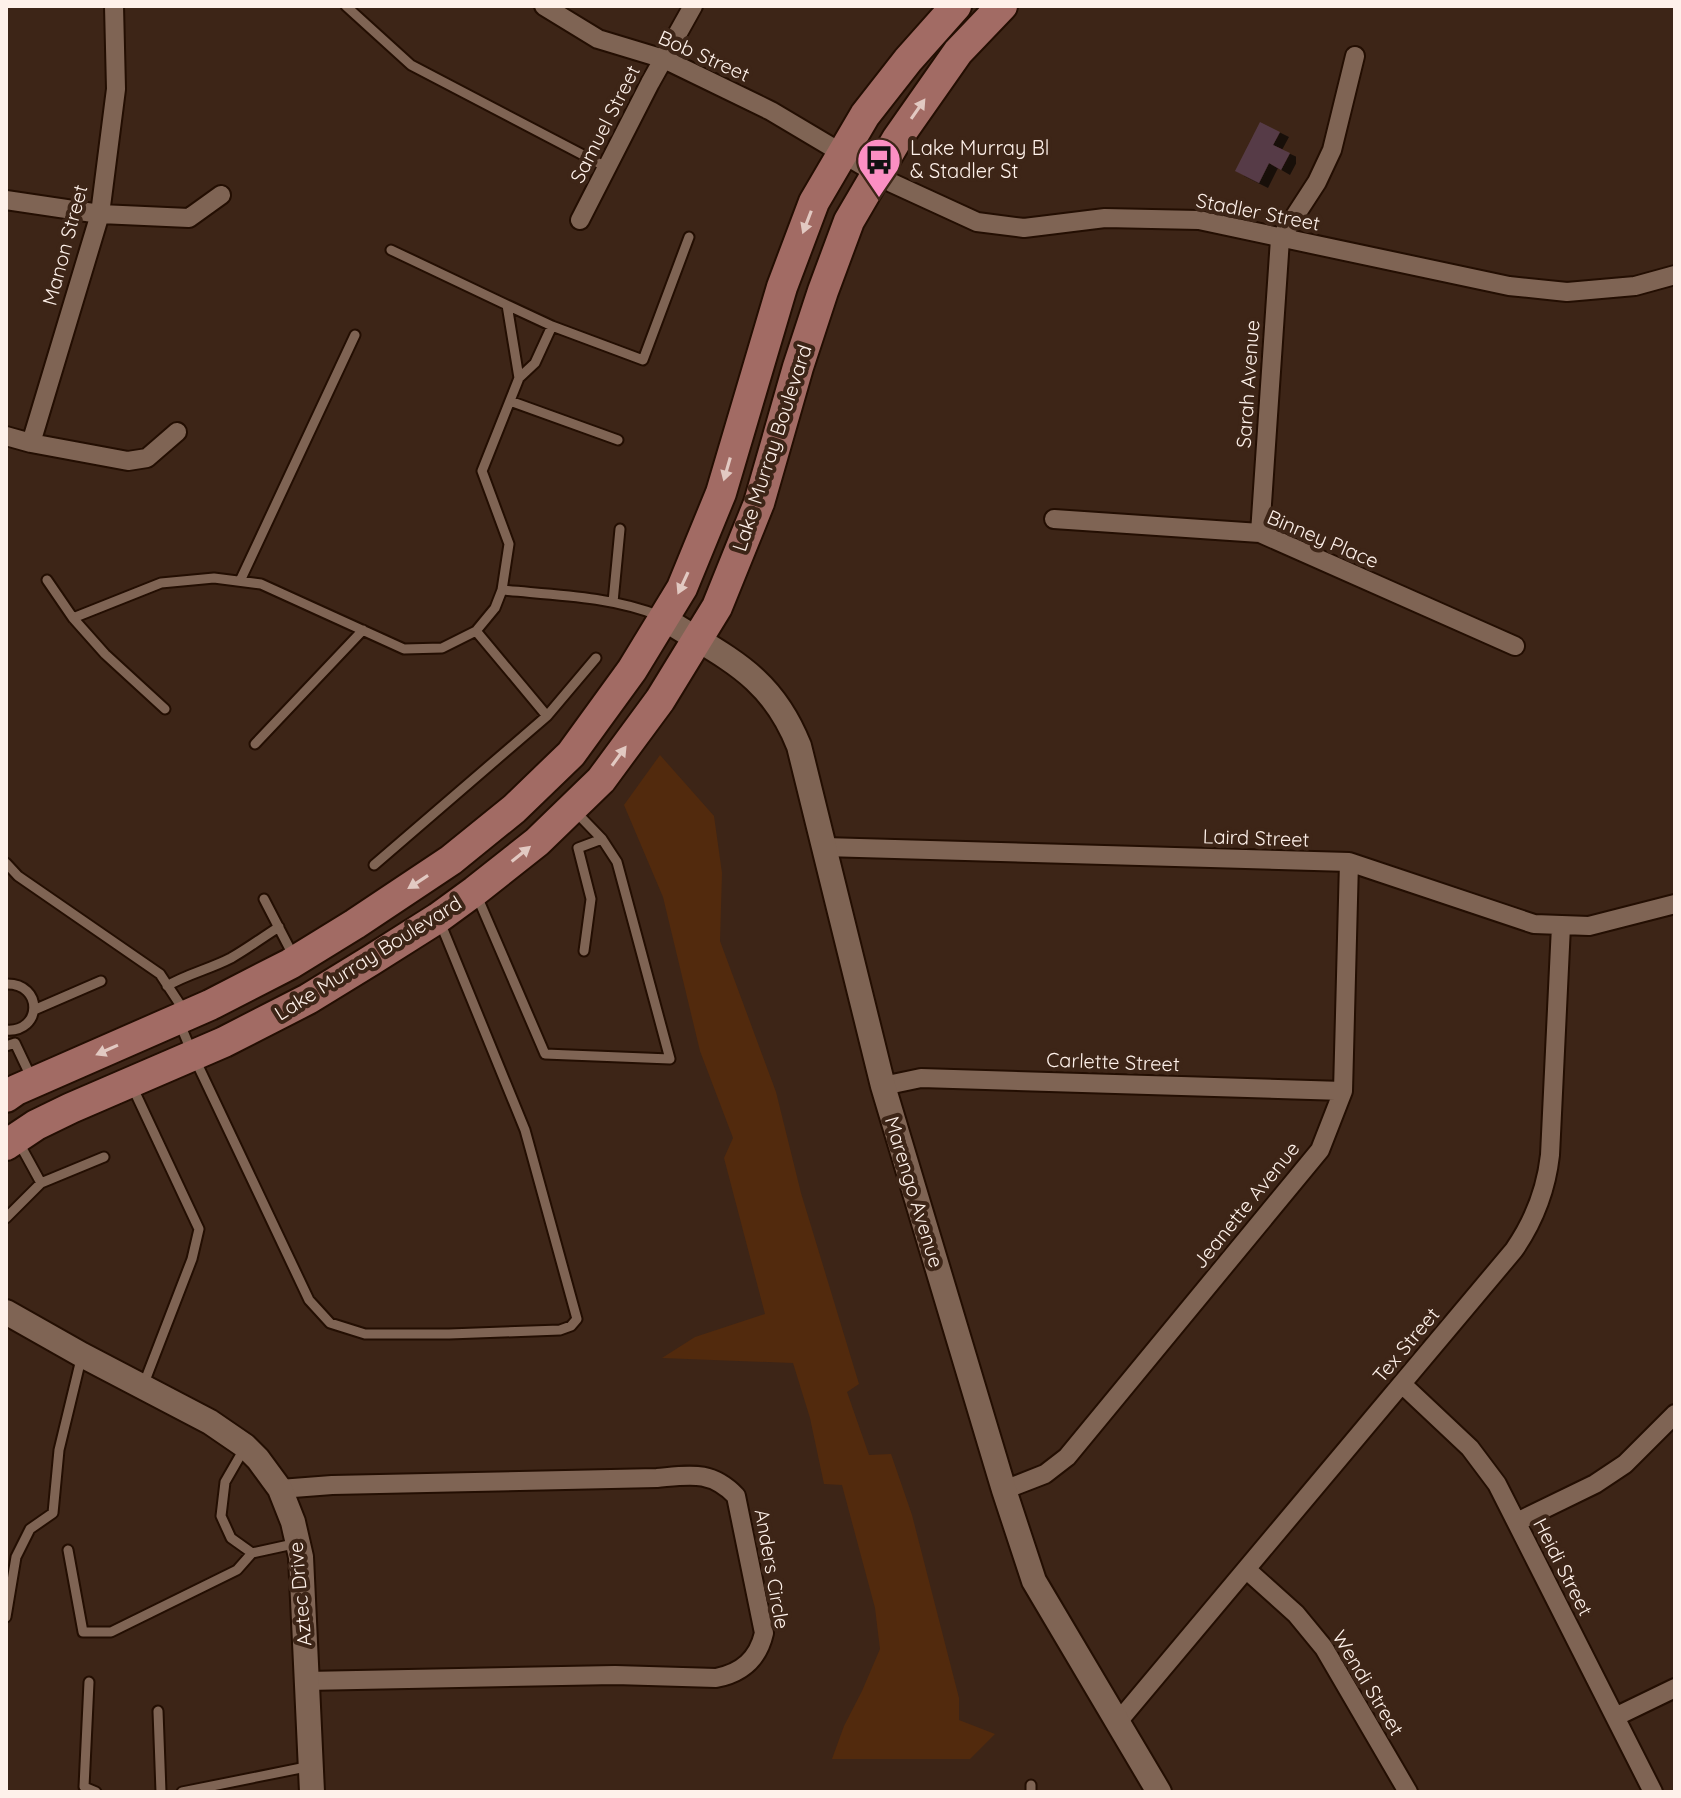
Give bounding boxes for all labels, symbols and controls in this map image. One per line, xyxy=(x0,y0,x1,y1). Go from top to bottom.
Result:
street label: Bob Street xyxy=(655,24,754,87)
street label: Samuel Street xyxy=(564,60,645,187)
one-way arrow xyxy=(910,98,925,119)
place label: Lake Murray Bl & Stadler St xyxy=(910,135,1049,183)
bus stop icon: Lake Murray Bl & Stadler St xyxy=(855,136,903,199)
street label: Manon Street xyxy=(36,182,93,308)
street label: Stadler Street xyxy=(1194,187,1322,236)
one-way arrow xyxy=(800,210,813,234)
street label: Sarah Avenue xyxy=(1231,319,1264,449)
street label: Lake Murray Boulevard xyxy=(726,341,817,554)
one-way arrow xyxy=(720,457,733,481)
street label: Binney Place xyxy=(1264,504,1383,573)
one-way arrow xyxy=(676,571,690,595)
one-way arrow xyxy=(610,746,626,766)
street label: Laird Street xyxy=(1202,823,1310,852)
one-way arrow xyxy=(511,847,531,863)
one-way arrow xyxy=(407,874,429,889)
street label: Lake Murray Boulevard xyxy=(270,890,466,1025)
one-way arrow xyxy=(95,1043,118,1057)
street label: Carlette Street xyxy=(1046,1047,1180,1076)
street label: Marengo Avenue xyxy=(880,1113,949,1270)
street label: Jeanette Avenue xyxy=(1187,1136,1305,1273)
street label: Tex Street xyxy=(1367,1302,1444,1387)
street label: Anders Circle xyxy=(750,1507,795,1631)
street label: Heidi Street xyxy=(1528,1514,1599,1620)
street label: Aztec Drive xyxy=(282,1541,317,1647)
street label: Wendi Street xyxy=(1327,1626,1410,1740)

